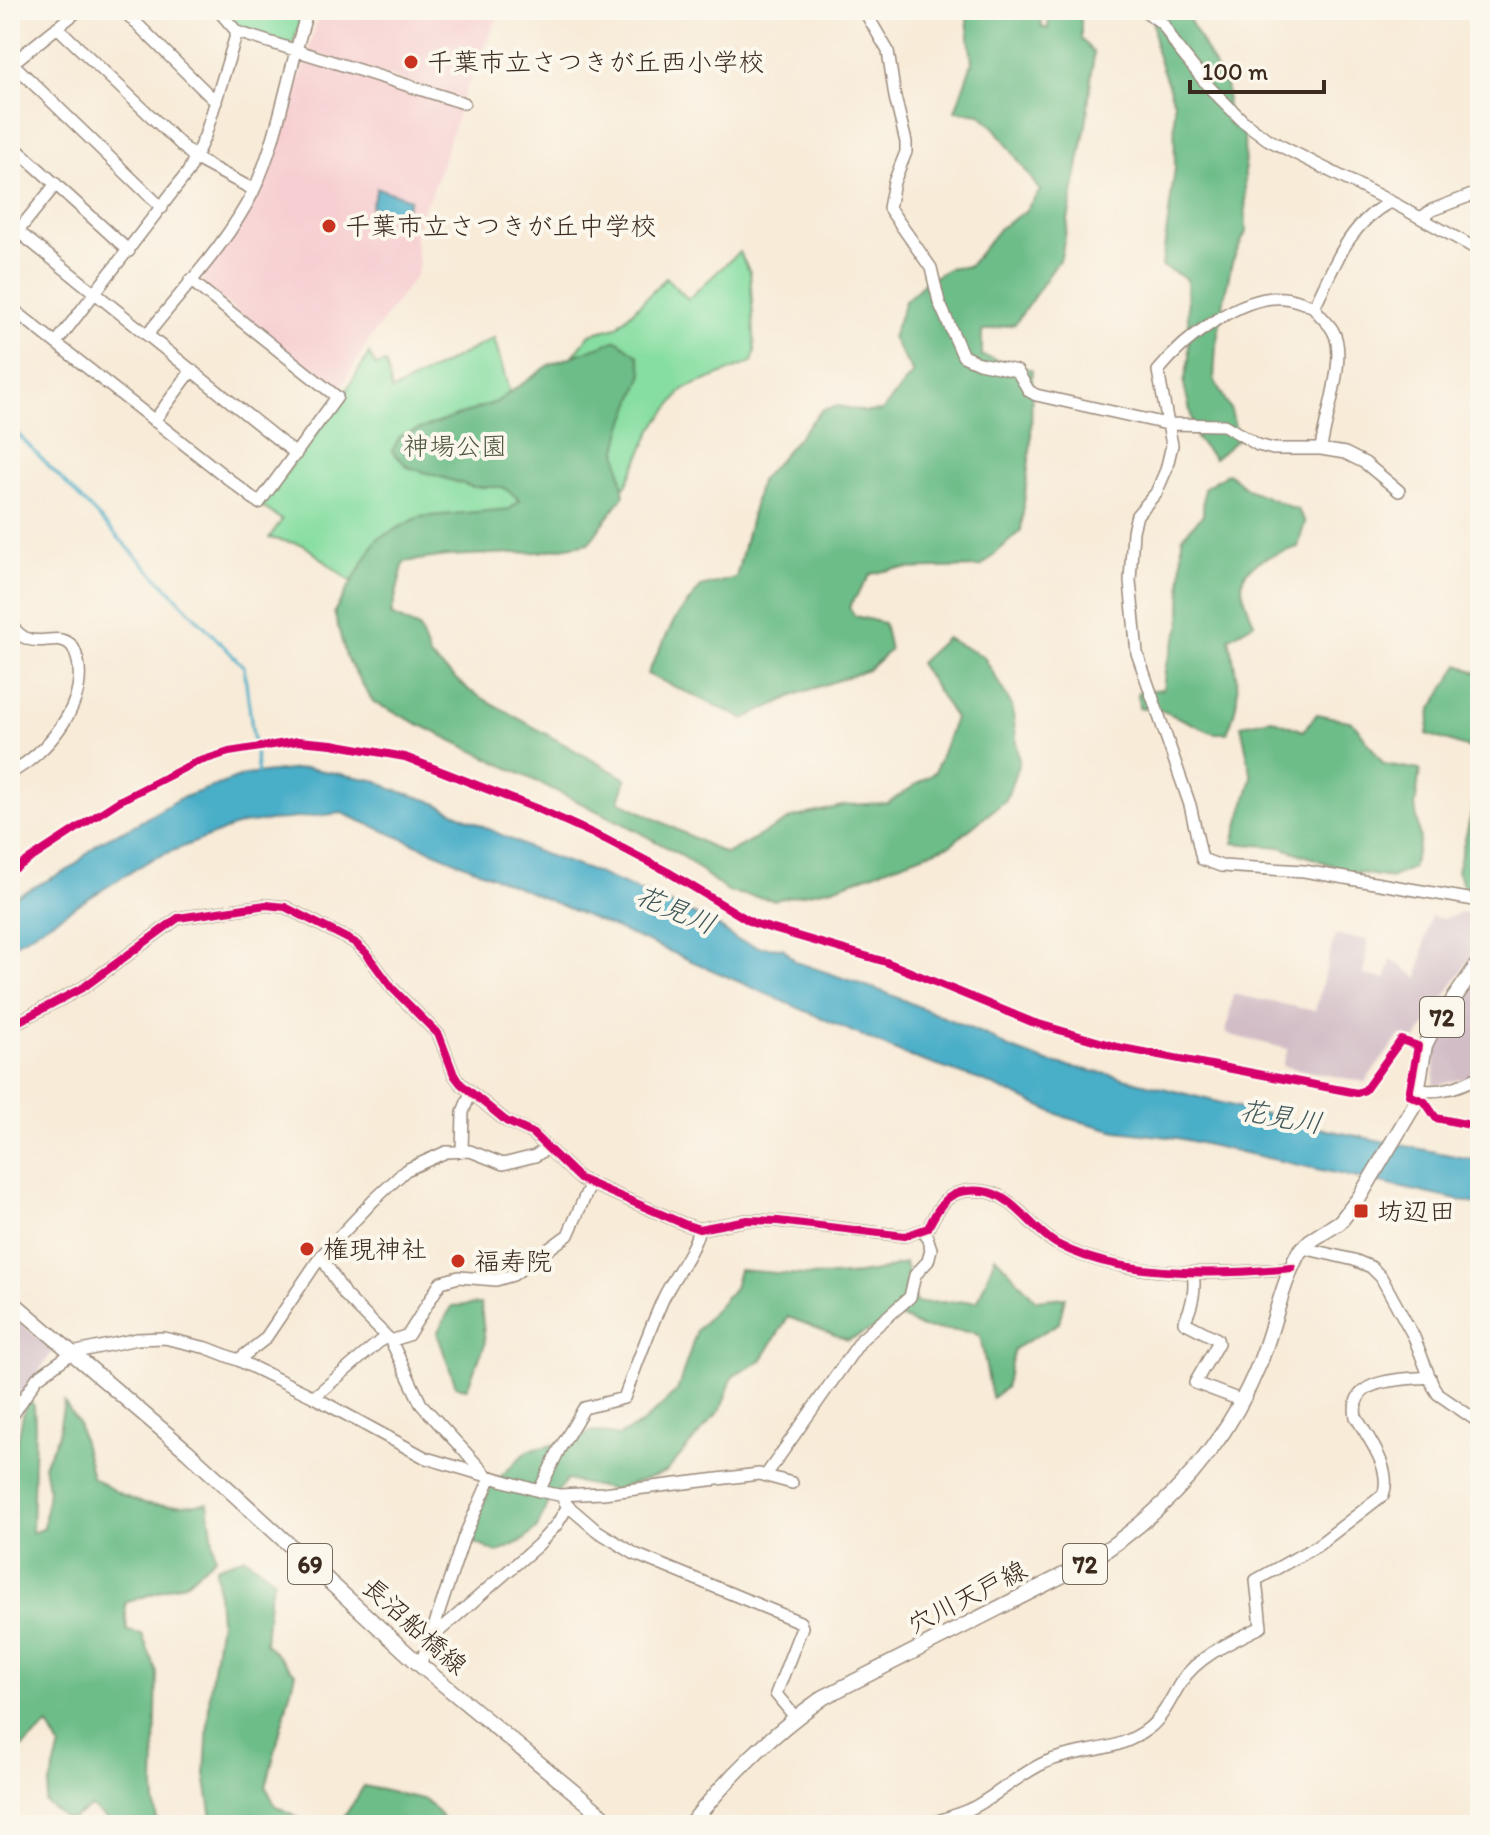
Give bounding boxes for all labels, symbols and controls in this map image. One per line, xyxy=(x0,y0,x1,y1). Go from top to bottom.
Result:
scale bar xyxy=(1190,44,1324,94)
place label: 千葉市立さつきが丘西小学校 xyxy=(427,46,764,78)
marker: 千葉市立さつきが丘西小学校 xyxy=(402,53,420,71)
text: 100 m xyxy=(1202,57,1268,86)
place label: 千葉市立さつきが丘中学校 xyxy=(345,210,656,242)
marker: 千葉市立さつきが丘中学校 xyxy=(320,217,338,235)
park label: 神場公園 xyxy=(403,430,507,462)
water label: 花見川 xyxy=(631,877,721,941)
road number: 72 xyxy=(1420,997,1464,1037)
water label: 花見川 xyxy=(1237,1092,1325,1140)
place label: 坊辺田 xyxy=(1377,1195,1455,1227)
marker: 坊辺田 xyxy=(1352,1202,1370,1220)
place label: 権現神社 xyxy=(323,1233,427,1265)
marker: 権現神社 xyxy=(298,1240,316,1258)
place label: 福寿院 xyxy=(474,1245,552,1277)
marker: 福寿院 xyxy=(449,1252,467,1270)
road number: 69 xyxy=(288,1544,332,1584)
road number: 72 xyxy=(1063,1544,1107,1584)
street label: 穴川天戸線 xyxy=(902,1553,1032,1641)
street label: 長沼船橋線 xyxy=(356,1571,474,1681)

